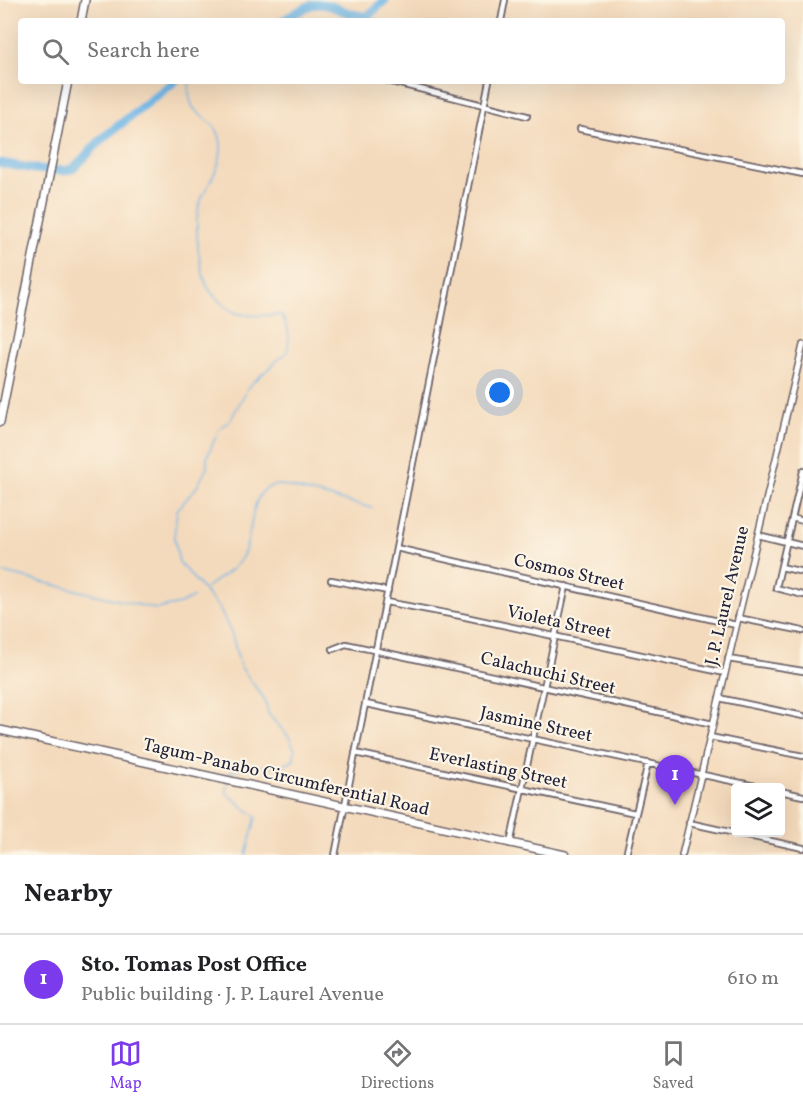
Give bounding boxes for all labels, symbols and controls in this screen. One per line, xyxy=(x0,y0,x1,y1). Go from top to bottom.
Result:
search box xyxy=(18,18,785,84)
icon: search xyxy=(39,35,72,68)
text: Search here xyxy=(87,36,200,67)
your location xyxy=(485,378,514,407)
street label: J. P. Laurel Avenue xyxy=(700,524,756,668)
street label: Cosmos Street xyxy=(511,548,627,598)
street label: Violeta Street xyxy=(504,600,614,646)
street label: Calachuchi Street xyxy=(478,646,618,702)
street label: Jasmine Street xyxy=(478,701,594,749)
street label: Tagum-Panabo Circumferential Road xyxy=(140,733,432,823)
street label: Everlasting Street xyxy=(427,742,569,796)
pin: 1 xyxy=(656,756,694,805)
map controls xyxy=(731,783,785,837)
button: layers xyxy=(731,783,785,837)
text: Nearby xyxy=(24,876,113,912)
text: Sto. Tomas Post Office xyxy=(81,950,307,981)
text: 1 xyxy=(39,965,48,993)
text: 610 m xyxy=(727,965,779,993)
text: Public building · J. P. Laurel Avenue xyxy=(81,981,384,1009)
tab: Map xyxy=(109,1037,142,1095)
tab: Directions xyxy=(361,1037,434,1095)
tab: Saved xyxy=(653,1037,694,1095)

